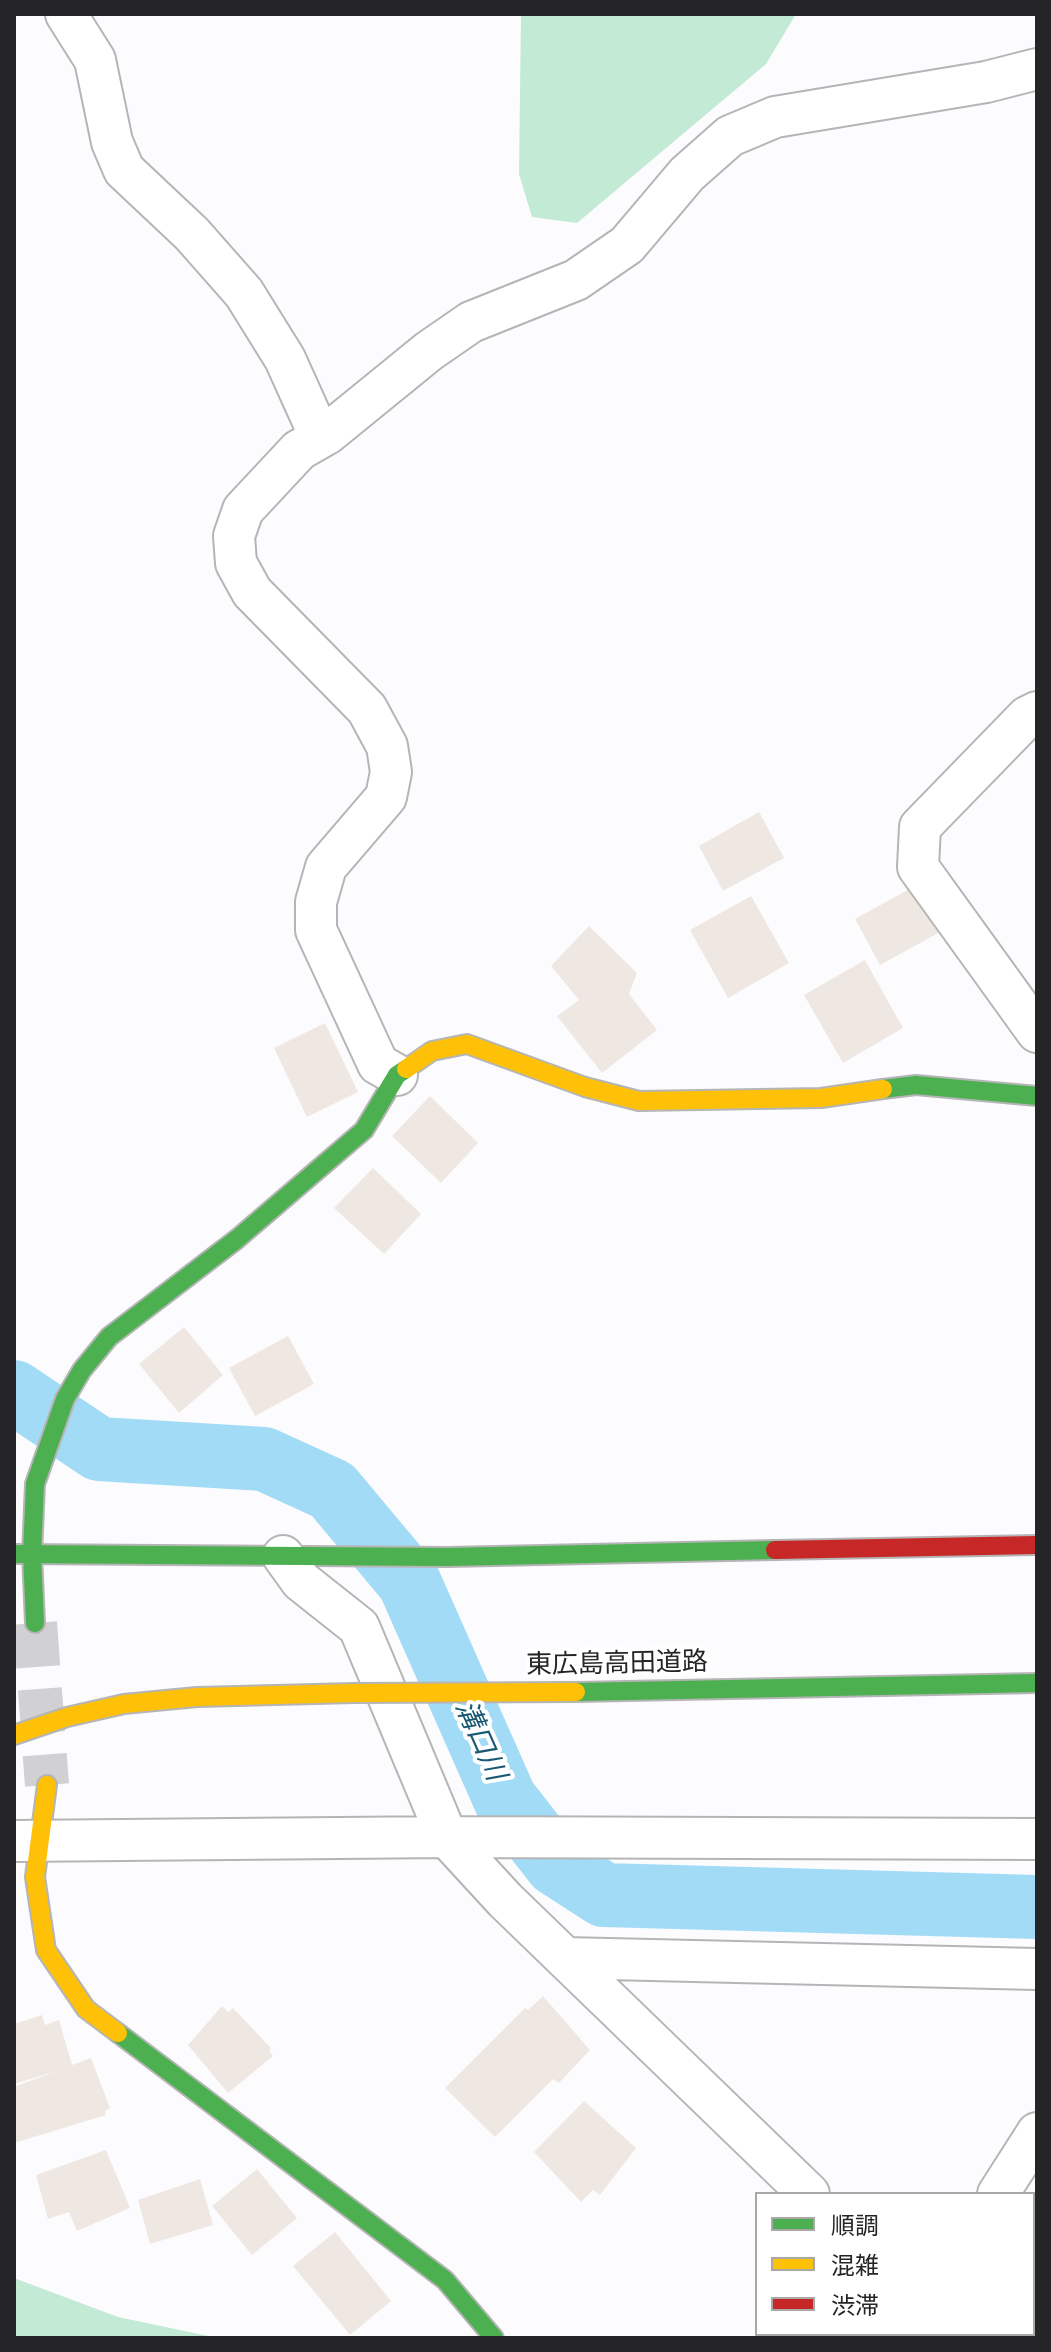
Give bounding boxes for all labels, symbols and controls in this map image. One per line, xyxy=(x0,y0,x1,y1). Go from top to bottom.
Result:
street label: 東広島高田道路 xyxy=(526,1648,708,1682)
water label: 溝口川 xyxy=(447,1696,511,1786)
legend xyxy=(755,2192,1035,2336)
text: 順調 xyxy=(831,2209,879,2242)
text: 混雑 xyxy=(831,2249,879,2282)
text: 渋滞 xyxy=(831,2289,879,2322)

